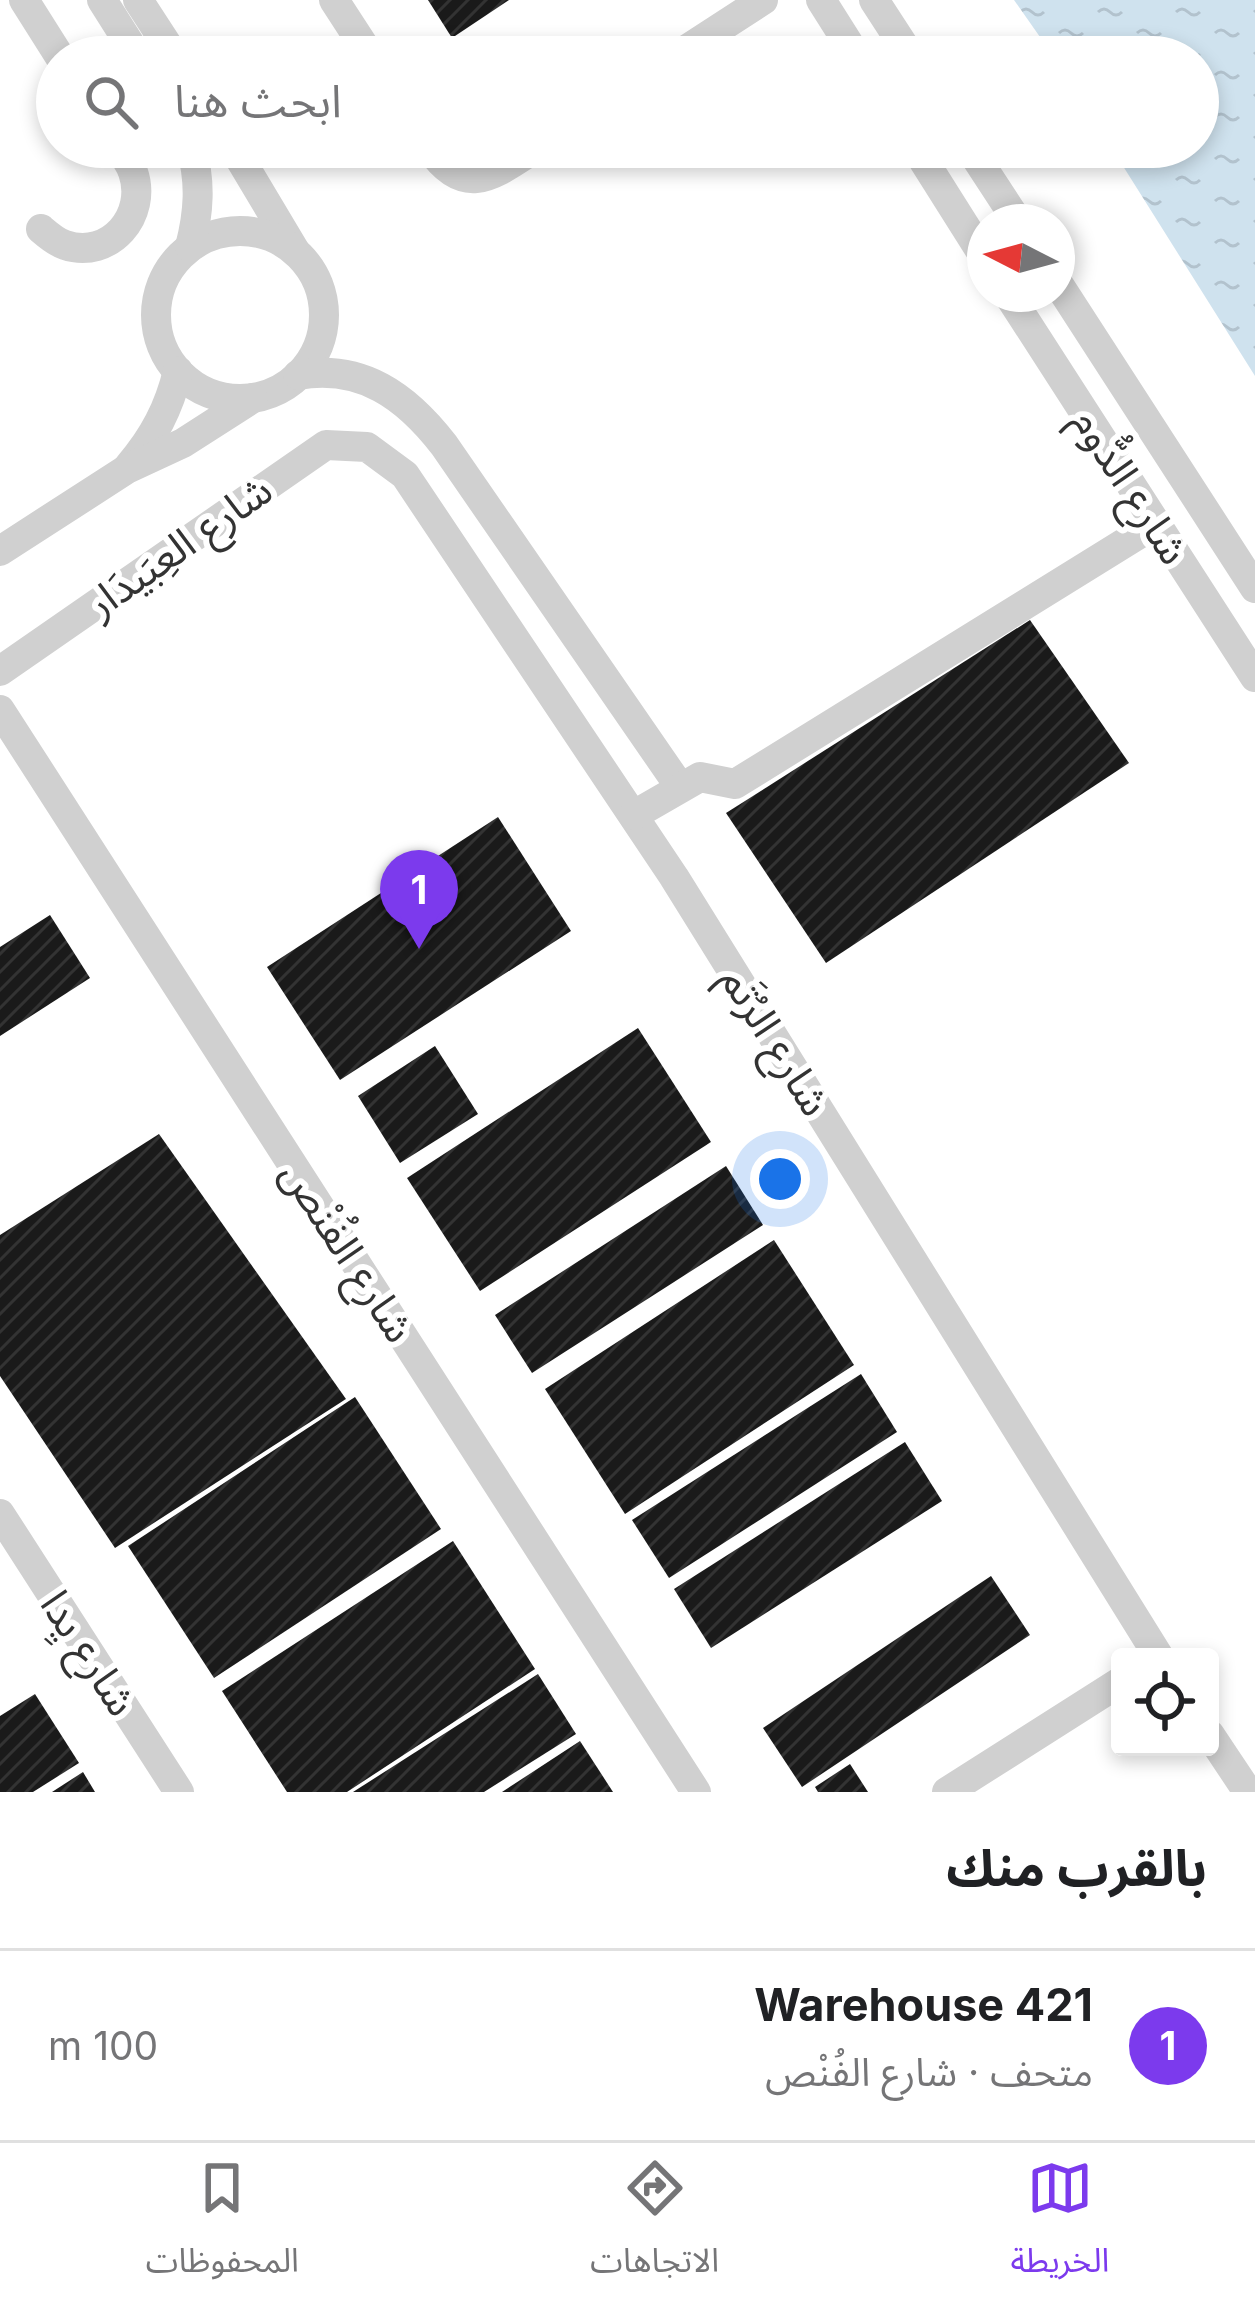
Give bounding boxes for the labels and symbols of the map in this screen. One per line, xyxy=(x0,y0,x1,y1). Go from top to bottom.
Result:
north arrow xyxy=(967,204,1075,312)
street label: شارع الدُّوم xyxy=(1056,396,1204,577)
street label: شارع العِبَيدَار xyxy=(75,463,285,635)
pin: 1 xyxy=(380,850,458,949)
street label: شارع الرُتَم xyxy=(705,957,842,1128)
street label: شارع الفُنْص xyxy=(265,1149,427,1355)
your location xyxy=(750,1149,810,1209)
street label: شارع يِدا xyxy=(24,1581,149,1729)

